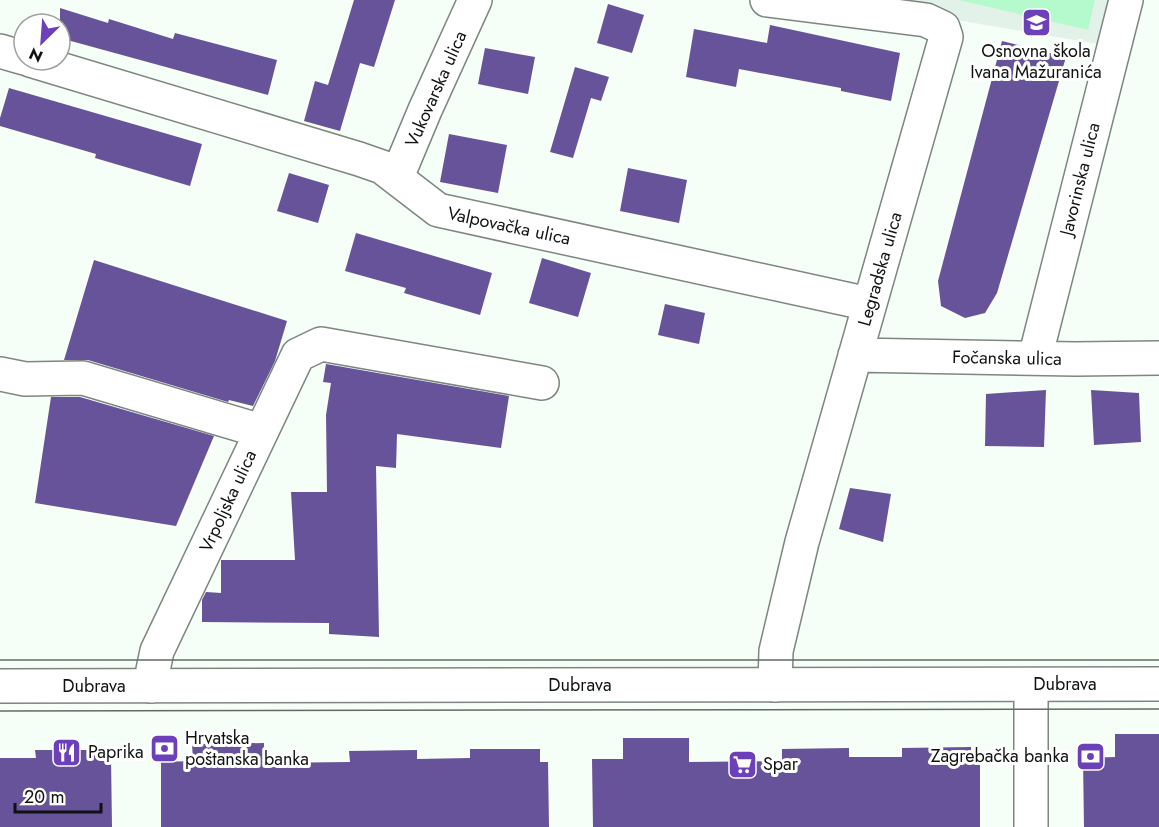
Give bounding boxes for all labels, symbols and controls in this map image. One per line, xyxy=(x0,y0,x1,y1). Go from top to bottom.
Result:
school or university icon: Osnovna škola Ivana Mažuranića xyxy=(1020,6,1052,38)
north arrow xyxy=(12,12,72,72)
street label: Vukovarska ulica xyxy=(399,27,473,151)
place label: Osnovna škola Ivana Mažuranića xyxy=(970,38,1102,85)
text: N xyxy=(25,42,46,68)
street label: Javorinska ulica xyxy=(1053,120,1107,240)
street label: Valpovačka ulica xyxy=(445,200,573,252)
street label: Legradska ulica xyxy=(851,209,909,329)
street label: Fočanska ulica xyxy=(952,344,1062,372)
street label: Vrpoljska ulica xyxy=(193,446,263,556)
street label: Dubrava xyxy=(1033,671,1097,697)
street label: Dubrava xyxy=(548,672,612,698)
street label: Dubrava xyxy=(62,673,126,699)
place label: Hrvatska poštanska banka xyxy=(185,725,309,772)
bank icon: Hrvatska poštanska banka xyxy=(148,732,180,764)
restaurant icon: Paprika xyxy=(51,736,83,768)
place label: Paprika xyxy=(88,739,144,765)
bank icon: Zagrebačka banka xyxy=(1074,740,1106,772)
place label: Zagrebačka banka xyxy=(931,743,1069,769)
supermarket icon: Spar xyxy=(726,748,758,780)
place label: Spar xyxy=(763,751,799,777)
scale bar xyxy=(15,776,100,814)
text: 20 m xyxy=(24,784,64,810)

